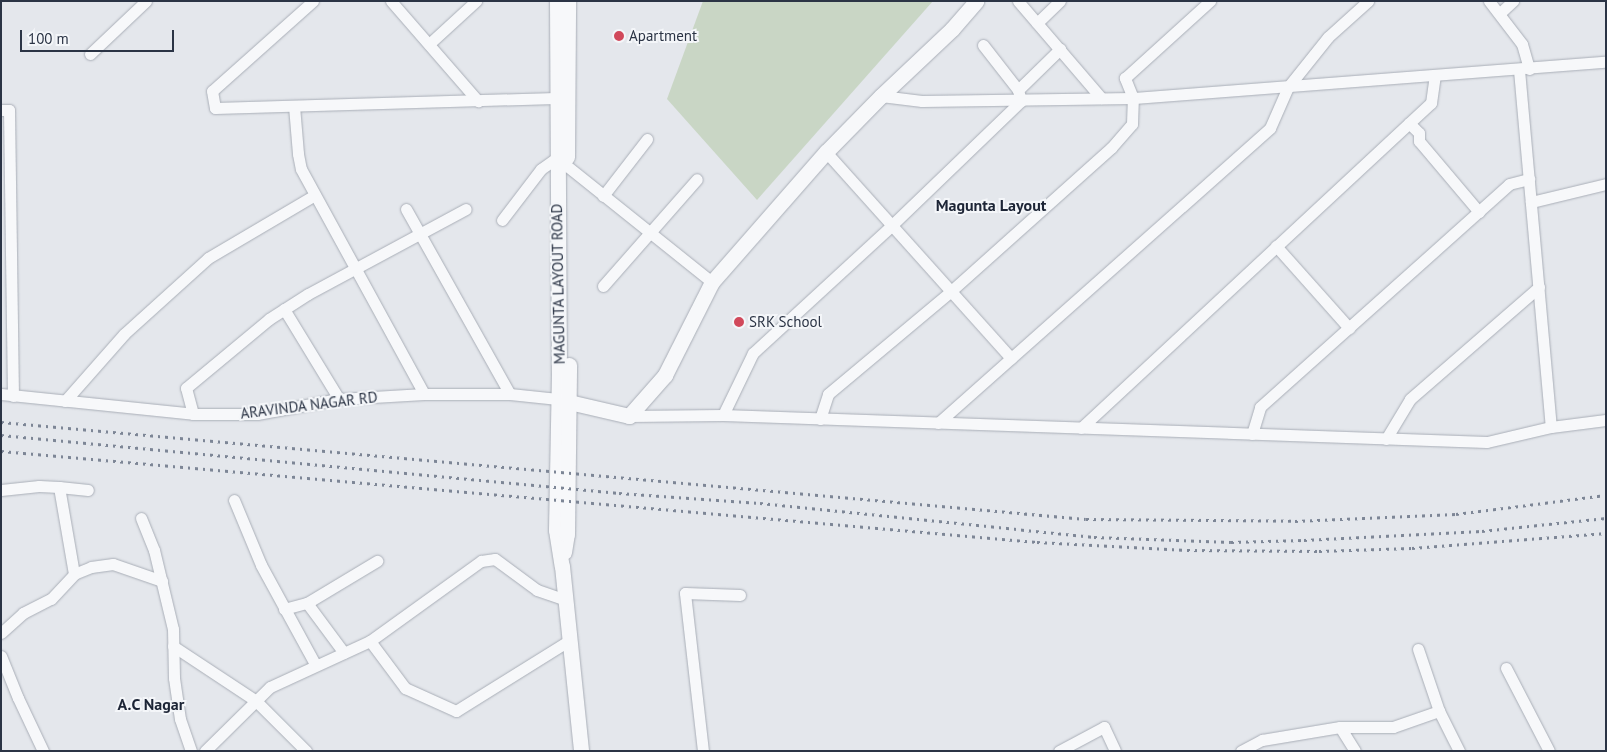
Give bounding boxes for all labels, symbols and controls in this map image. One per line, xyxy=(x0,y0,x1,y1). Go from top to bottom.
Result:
scale bar xyxy=(22,20,176,52)
place label: Apartment xyxy=(629,27,697,45)
text: 100 m xyxy=(28,29,69,48)
marker: Apartment xyxy=(613,30,625,42)
district label: Magunta Layout xyxy=(936,195,1046,215)
street label: MAGUNTA LAYOUT ROAD xyxy=(548,203,568,365)
place label: SRK School xyxy=(749,313,822,331)
marker: SRK School xyxy=(733,316,745,328)
street label: ARAVINDA NAGAR RD xyxy=(239,388,379,422)
district label: A.C Nagar xyxy=(117,694,185,714)

